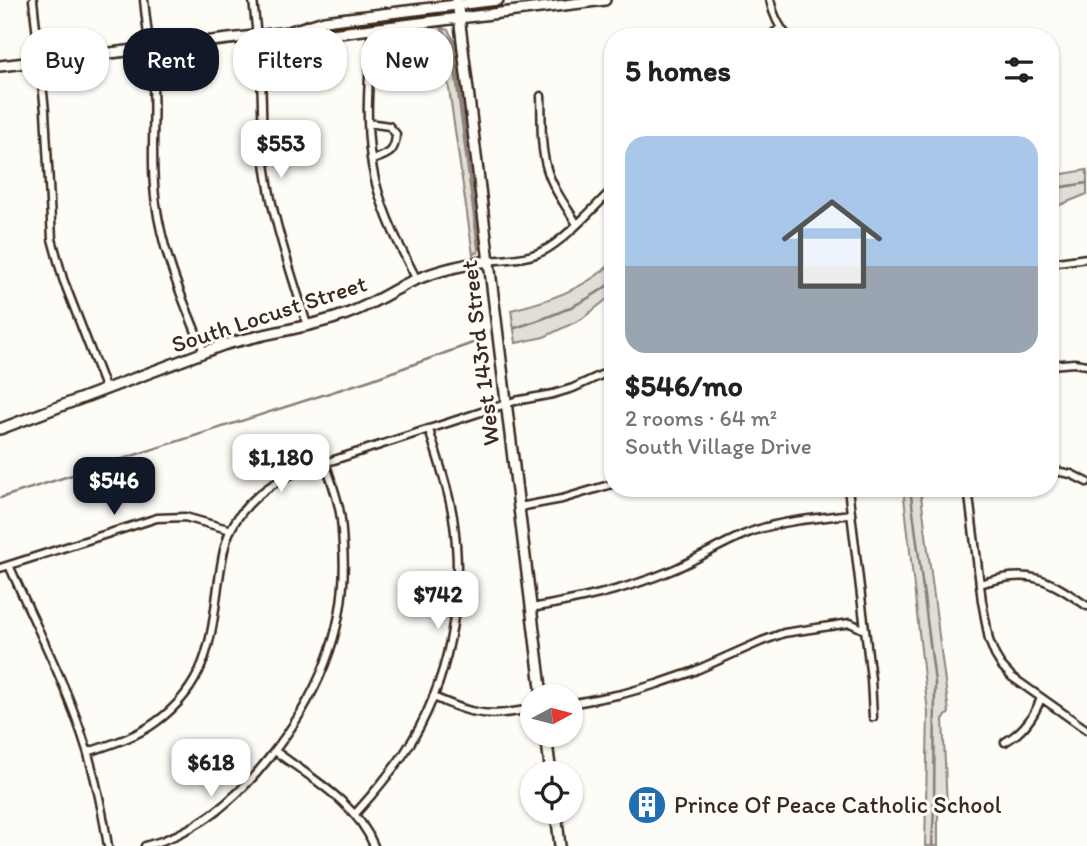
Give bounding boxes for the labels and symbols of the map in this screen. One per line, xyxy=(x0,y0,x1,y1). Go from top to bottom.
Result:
pin: $553 xyxy=(240,120,322,180)
street label: West 143rd Street xyxy=(454,259,505,448)
street label: South Locust Street xyxy=(168,268,370,359)
pin: $1,180 xyxy=(224,434,338,494)
pin: $546 xyxy=(73,458,155,517)
pin: $742 xyxy=(397,572,479,631)
north arrow xyxy=(520,684,583,747)
pin: $618 xyxy=(170,740,252,799)
building icon: Prince Of Peace Catholic School xyxy=(626,784,668,826)
place label: Prince Of Peace Catholic School xyxy=(674,790,1002,819)

